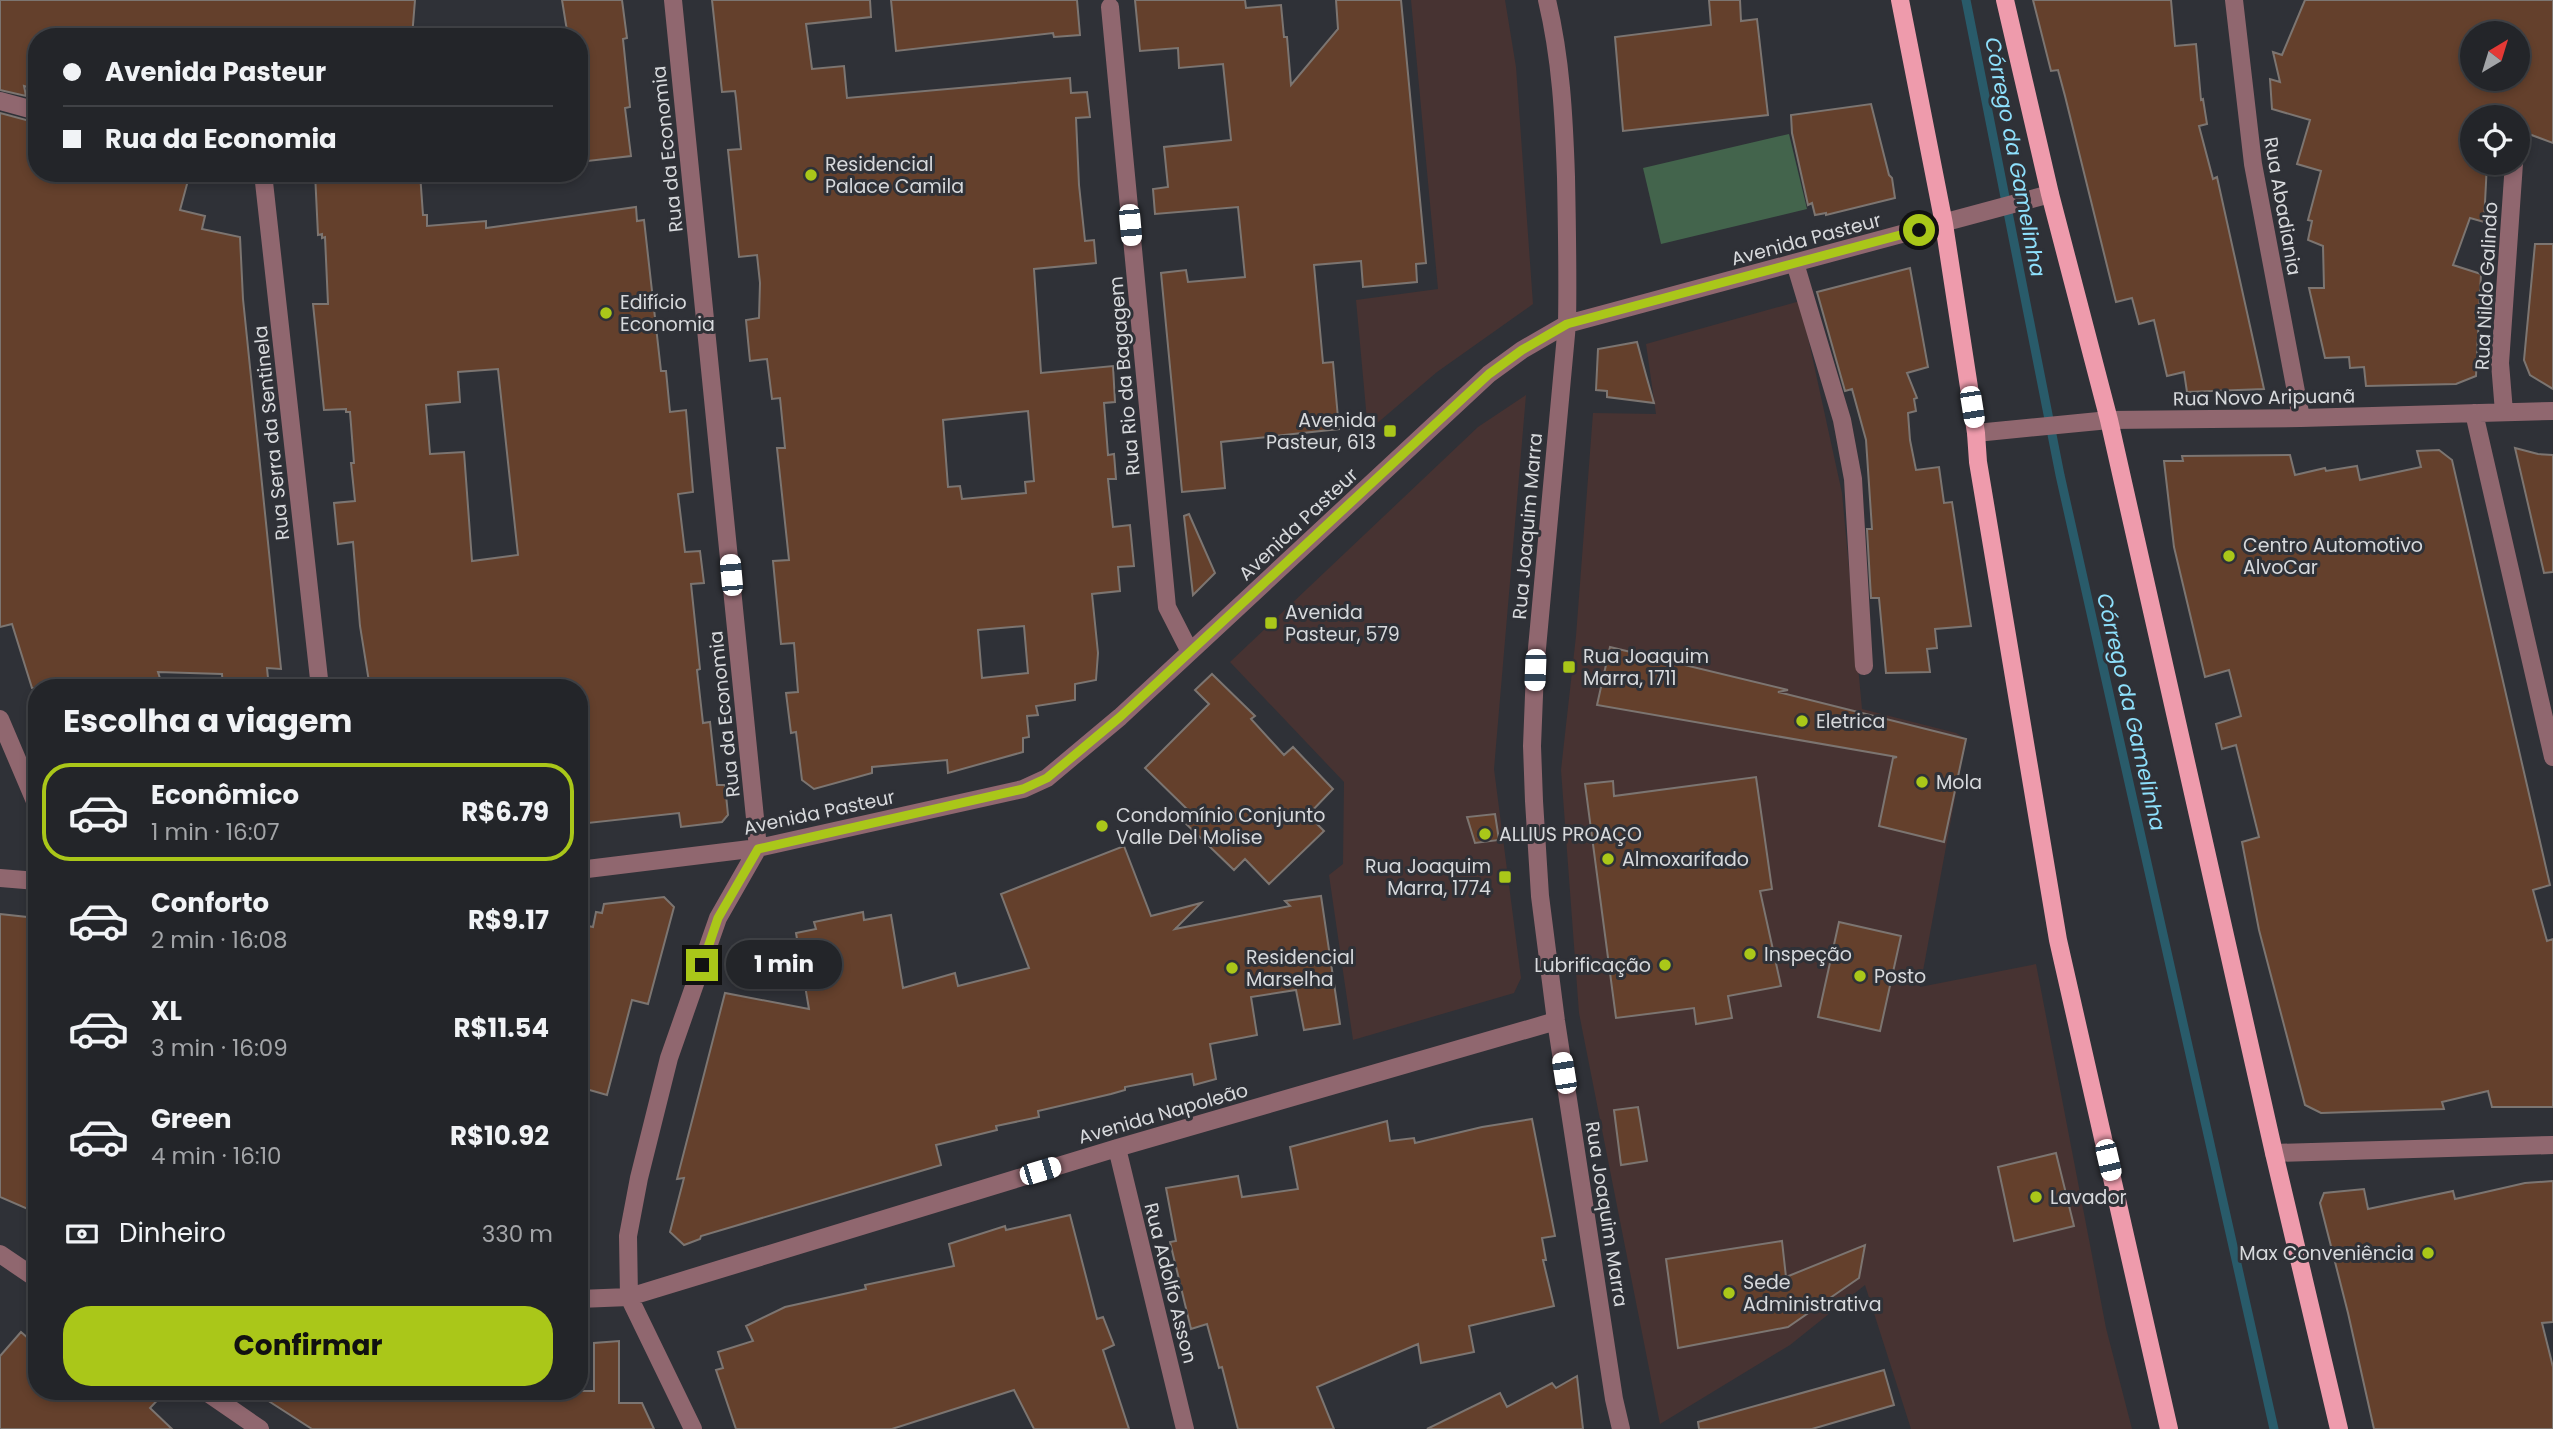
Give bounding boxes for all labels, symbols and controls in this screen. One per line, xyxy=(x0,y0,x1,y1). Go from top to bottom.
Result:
north arrow xyxy=(2460,21,2530,91)
map controls xyxy=(2460,21,2530,175)
water label: Córrego da Gamelinha xyxy=(1978,35,2053,279)
text: Avenida Pasteur xyxy=(105,54,326,90)
street label: Rua da Economia xyxy=(645,64,690,234)
button: locate xyxy=(2460,105,2530,175)
text: Rua da Economia xyxy=(105,121,337,157)
street label: Rua Abadiania xyxy=(2257,135,2308,277)
place label: Residencial Palace Camila xyxy=(825,151,964,200)
marker: Residencial Palace Camila xyxy=(803,167,819,183)
street label: Rua Nildo Galindo xyxy=(2469,201,2504,371)
car xyxy=(1118,203,1143,247)
street label: Avenida Pasteur xyxy=(1728,206,1884,273)
route start xyxy=(1903,214,1935,246)
street label: Rua Rio da Bagagem xyxy=(1102,275,1147,477)
place label: Edifício Economia xyxy=(620,289,715,338)
marker: Edifício Economia xyxy=(598,305,614,321)
street label: Rua Serra da Sentinela xyxy=(247,324,296,542)
street label: Rua Novo Aripuanã xyxy=(2173,382,2355,413)
car xyxy=(1959,385,1986,429)
place label: Avenida Pasteur, 613 xyxy=(1266,407,1376,456)
marker: Avenida Pasteur, 613 xyxy=(1382,423,1398,439)
street label: Rua Joaquim Marra xyxy=(1506,432,1549,620)
street label: Avenida Pasteur xyxy=(1233,462,1364,587)
place label: Centro Automotivo AlvoCar xyxy=(2243,532,2423,581)
marker: Centro Automotivo AlvoCar xyxy=(2221,548,2237,564)
car xyxy=(719,553,744,597)
water label: Córrego da Gamelinha xyxy=(2090,590,2173,834)
place label: Avenida Pasteur, 579 xyxy=(1285,599,1400,648)
marker: Avenida Pasteur, 579 xyxy=(1263,615,1279,631)
street label: Rua da Economia xyxy=(702,629,747,799)
place label: Rua Joaquim Marra, 1711 xyxy=(1583,643,1709,692)
car xyxy=(1524,649,1547,691)
marker: Rua Joaquim Marra, 1711 xyxy=(1561,659,1577,675)
text: Escolha a viagem xyxy=(63,698,352,743)
place label: Eletrica xyxy=(1816,708,1885,735)
marker: Eletrica xyxy=(1794,713,1810,729)
place label: Mola xyxy=(1936,769,1982,796)
marker: Mola xyxy=(1914,774,1930,790)
text: Econômico xyxy=(151,777,299,813)
icon: car xyxy=(67,781,130,844)
street label: Avenida Pasteur xyxy=(741,783,897,842)
text: R$6.79 xyxy=(461,794,549,830)
place label: Condomínio Conjunto Valle Del Molise xyxy=(1116,802,1325,851)
text: 1 min · 16:07 xyxy=(151,816,280,848)
marker: Condomínio Conjunto Valle Del Molise xyxy=(1094,818,1110,834)
place label: ALLIUS PROAÇO xyxy=(1499,821,1642,848)
marker: ALLIUS PROAÇO xyxy=(1477,826,1493,842)
place label: Almoxarifado xyxy=(1622,846,1749,873)
marker: Almoxarifado xyxy=(1600,851,1616,867)
place label: Rua Joaquim Marra, 1774 xyxy=(1365,853,1491,902)
marker: Rua Joaquim Marra, 1774 xyxy=(1497,869,1513,885)
text: Conforto xyxy=(151,885,269,921)
icon: car xyxy=(67,889,130,952)
text: R$9.17 xyxy=(468,902,549,938)
text: 2 min · 16:08 xyxy=(151,924,287,956)
callout: 1 min xyxy=(726,940,842,990)
place label: Inspeção xyxy=(1764,941,1852,968)
place label: Residencial Marselha xyxy=(1246,944,1354,993)
marker: Inspeção xyxy=(1742,946,1758,962)
text: 1 min xyxy=(754,948,814,980)
route end xyxy=(686,949,718,981)
place label: Lubrificação xyxy=(1534,952,1651,979)
marker: Lubrificação xyxy=(1657,957,1673,973)
marker: Residencial Marselha xyxy=(1224,960,1240,976)
place label: Posto xyxy=(1874,963,1926,990)
marker: Posto xyxy=(1852,968,1868,984)
text: XL xyxy=(151,993,182,1029)
icon: car xyxy=(67,997,130,1060)
text: R$11.54 xyxy=(454,1010,549,1046)
text: 3 min · 16:09 xyxy=(151,1032,288,1064)
car xyxy=(1551,1051,1578,1095)
street label: Avenida Napoleão xyxy=(1075,1076,1251,1151)
text: Green xyxy=(151,1101,232,1137)
icon: car xyxy=(67,1105,130,1168)
text: R$10.92 xyxy=(450,1118,549,1154)
street label: Rua Joaquim Marra xyxy=(1579,1119,1634,1309)
car xyxy=(2094,1137,2123,1183)
text: 4 min · 16:10 xyxy=(151,1140,282,1172)
car xyxy=(1017,1155,1064,1187)
place label: Lavador xyxy=(2050,1184,2127,1211)
marker: Lavador xyxy=(2028,1189,2044,1205)
street label: Rua Adolfo Asson xyxy=(1138,1200,1204,1366)
icon: cash xyxy=(63,1215,101,1253)
text: Dinheiro xyxy=(119,1215,226,1251)
text: 330 m xyxy=(482,1218,553,1250)
place label: Max Conveniência xyxy=(2239,1240,2414,1267)
marker: Max Conveniência xyxy=(2420,1245,2436,1261)
place label: Sede Administrativa xyxy=(1743,1269,1882,1318)
marker: Sede Administrativa xyxy=(1721,1285,1737,1301)
button: Confirmar xyxy=(63,1306,553,1386)

